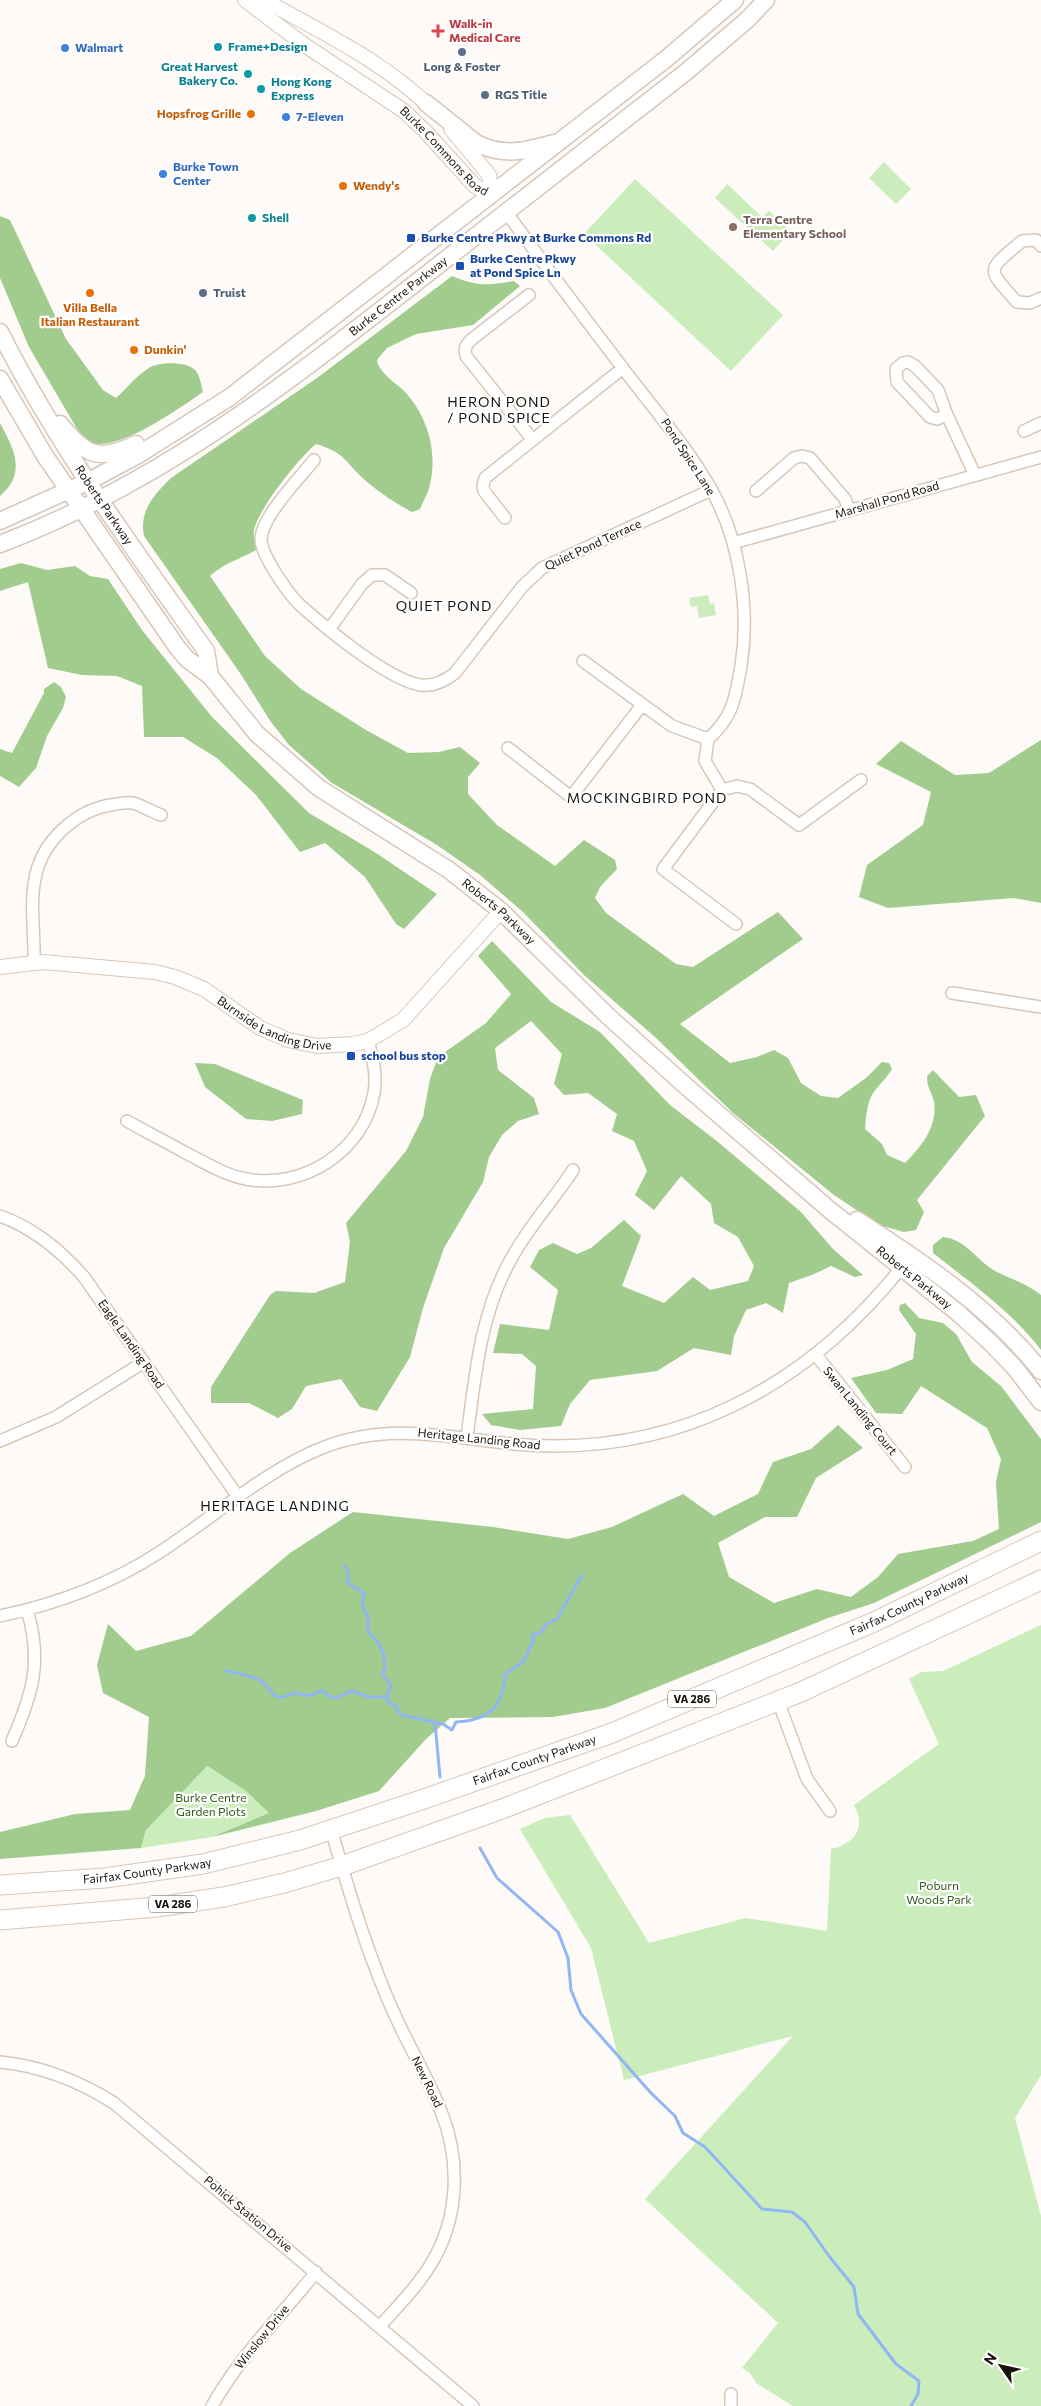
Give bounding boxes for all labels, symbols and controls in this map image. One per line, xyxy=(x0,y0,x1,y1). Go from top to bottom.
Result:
place label: Walk-in Medical Care xyxy=(449,16,521,44)
marker: Walk-in Medical Care xyxy=(431,24,445,38)
place label: Frame+Design xyxy=(228,39,308,53)
place label: Walmart xyxy=(75,40,123,54)
marker: Frame+Design xyxy=(212,41,224,53)
marker: Walmart xyxy=(59,42,71,54)
marker: Long & Foster xyxy=(456,46,468,58)
place label: Great Harvest Bakery Co. xyxy=(161,59,238,87)
place label: Long & Foster xyxy=(423,59,501,73)
marker: Great Harvest Bakery Co. xyxy=(242,68,254,80)
place label: Hong Kong Express xyxy=(271,74,332,102)
marker: Hong Kong Express xyxy=(255,83,267,95)
place label: RGS Title xyxy=(495,87,547,101)
marker: RGS Title xyxy=(479,89,491,101)
street label: Burke Commons Road xyxy=(398,103,491,198)
place label: Hopsfrog Grille xyxy=(157,106,241,120)
marker: Hopsfrog Grille xyxy=(245,108,257,120)
place label: 7-Eleven xyxy=(296,109,344,123)
marker: 7-Eleven xyxy=(280,111,292,123)
place label: Burke Town Center xyxy=(173,159,239,187)
marker: Burke Town Center xyxy=(157,168,169,180)
place label: Wendy's xyxy=(353,178,400,192)
marker: Wendy's xyxy=(337,180,349,192)
place label: Shell xyxy=(262,210,289,224)
marker: Shell xyxy=(246,212,258,224)
place label: Terra Centre Elementary School xyxy=(743,212,846,240)
marker: Terra Centre Elementary School xyxy=(727,221,739,233)
place label: Burke Centre Pkwy at Burke Commons Rd xyxy=(421,230,651,244)
marker: Burke Centre Pkwy at Burke Commons Rd xyxy=(405,232,417,244)
place label: Burke Centre Pkwy at Pond Spice Ln xyxy=(470,251,576,279)
street label: Burke Centre Parkway xyxy=(346,253,450,338)
marker: Burke Centre Pkwy at Pond Spice Ln xyxy=(454,260,466,272)
place label: Truist xyxy=(213,285,246,299)
marker: Villa Bella Italian Restaurant xyxy=(84,287,96,299)
marker: Truist xyxy=(197,287,209,299)
place label: Villa Bella Italian Restaurant xyxy=(41,300,139,328)
place label: Dunkin' xyxy=(144,342,187,356)
marker: Dunkin' xyxy=(128,344,140,356)
district label: HERON POND / POND SPICE xyxy=(447,393,551,426)
street label: Pond Spice Lane xyxy=(659,415,719,497)
street label: Roberts Parkway xyxy=(73,462,136,547)
street label: Marshall Pond Road xyxy=(833,477,941,521)
street label: Quiet Pond Terrace xyxy=(542,516,643,573)
district label: QUIET POND xyxy=(396,597,492,614)
district label: MOCKINGBIRD POND xyxy=(567,789,727,806)
street label: Roberts Parkway xyxy=(460,875,539,947)
street label: Burnside Landing Drive xyxy=(215,993,332,1052)
place label: school bus stop xyxy=(361,1048,446,1062)
marker: school bus stop xyxy=(345,1050,357,1062)
street label: Roberts Parkway xyxy=(874,1242,955,1311)
street label: Eagle Landing Road xyxy=(96,1296,168,1391)
street label: Swan Landing Court xyxy=(821,1364,901,1457)
street label: Heritage Landing Road xyxy=(417,1425,541,1451)
district label: HERITAGE LANDING xyxy=(200,1497,350,1514)
street label: Fairfax County Parkway xyxy=(847,1569,971,1637)
road number: VA 286 xyxy=(668,1690,716,1708)
street label: Fairfax County Parkway xyxy=(471,1731,598,1787)
park label: Burke Centre Garden Plots xyxy=(175,1790,247,1818)
street label: Fairfax County Parkway xyxy=(82,1854,213,1885)
park label: Poburn Woods Park xyxy=(906,1878,972,1906)
road number: VA 286 xyxy=(149,1896,197,1912)
street label: New Road xyxy=(410,2054,446,2109)
street label: Pohick Station Drive xyxy=(202,2172,296,2254)
street label: Winslow Drive xyxy=(231,2301,291,2371)
north arrow xyxy=(976,2341,1026,2391)
text: N xyxy=(980,2349,1000,2368)

